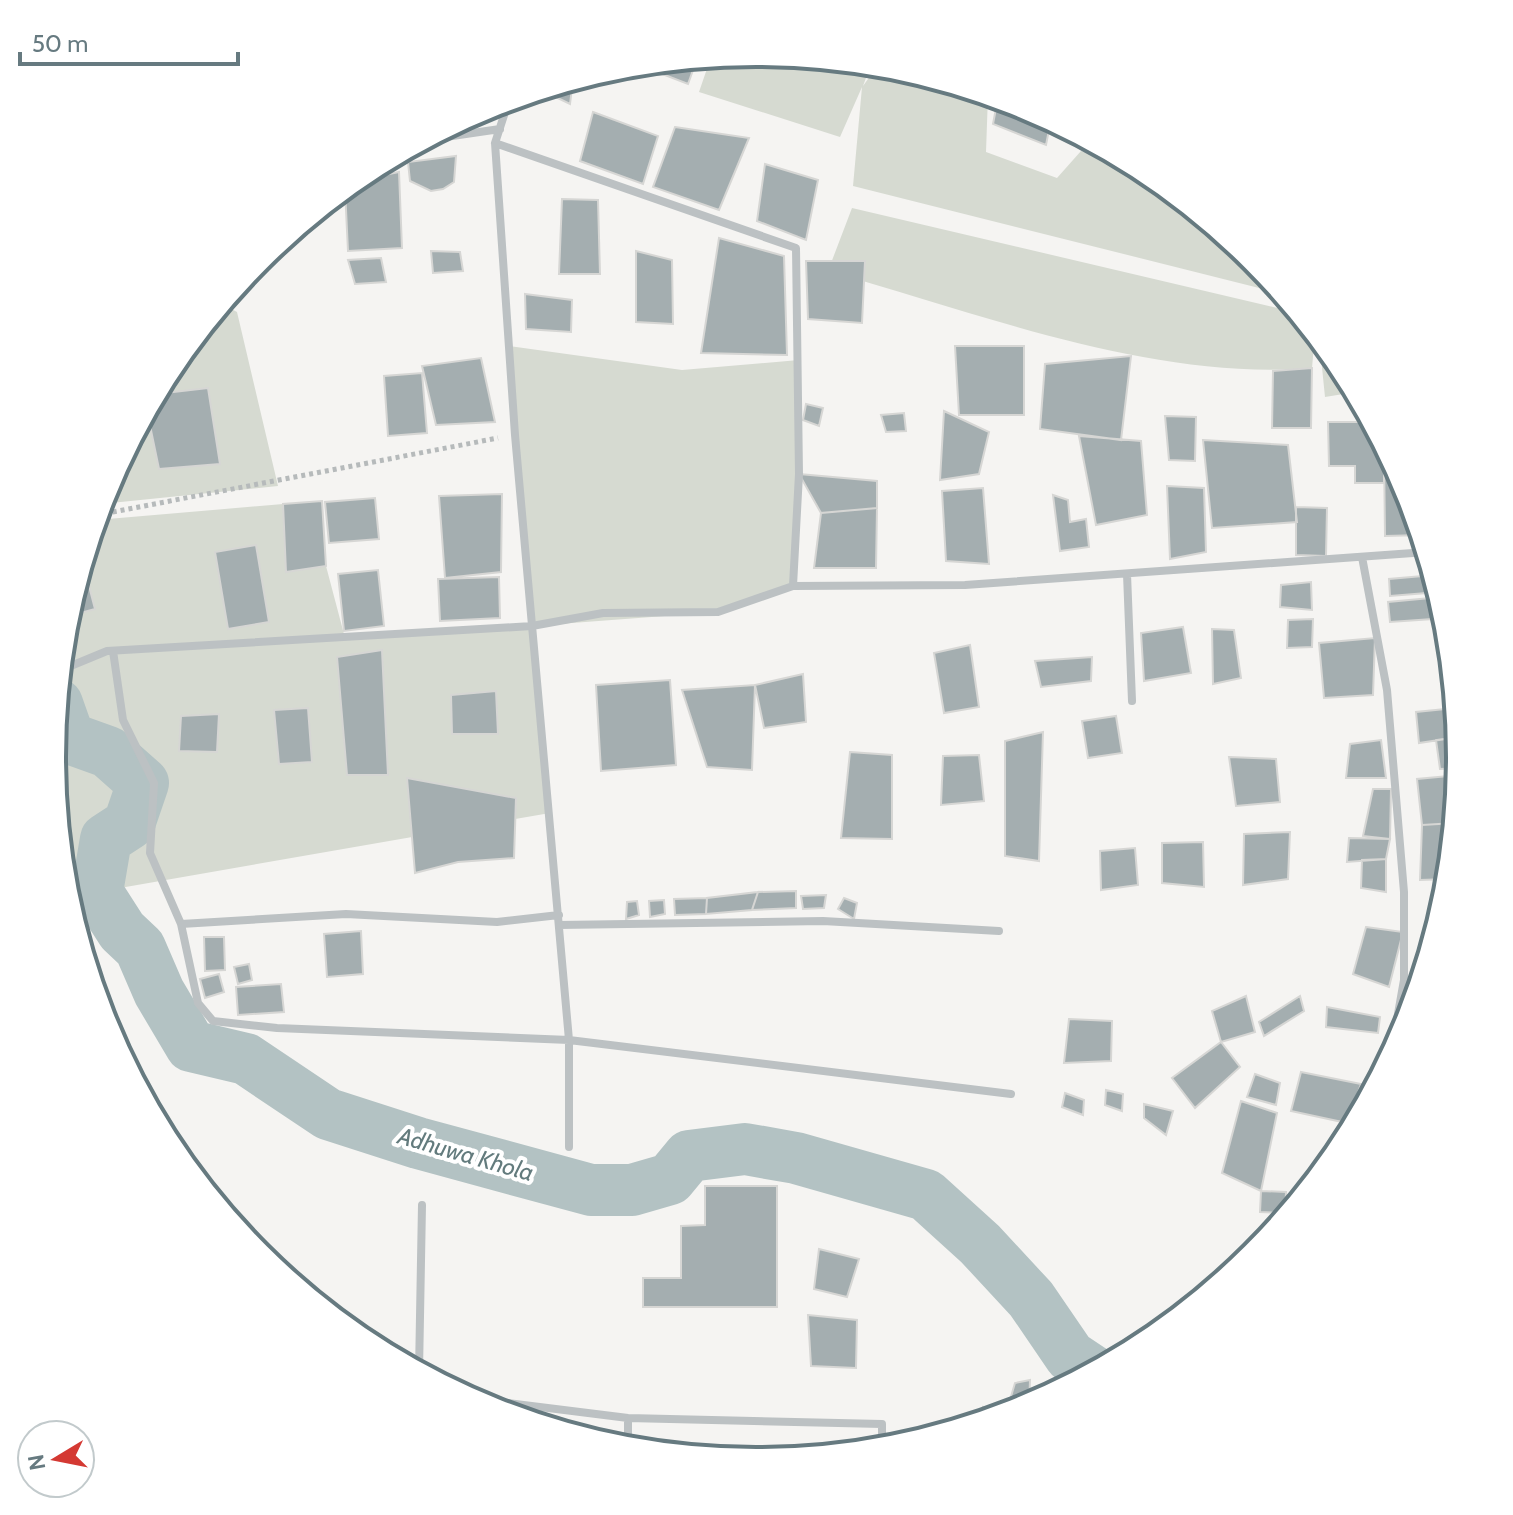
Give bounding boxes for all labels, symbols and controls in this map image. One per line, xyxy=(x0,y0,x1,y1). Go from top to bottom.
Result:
scale bar xyxy=(20,16,238,66)
text: 50 m xyxy=(32,29,88,58)
water label: Adhuwa Khola xyxy=(394,1121,537,1187)
north arrow xyxy=(16,1419,96,1499)
text: N xyxy=(22,1452,51,1472)

